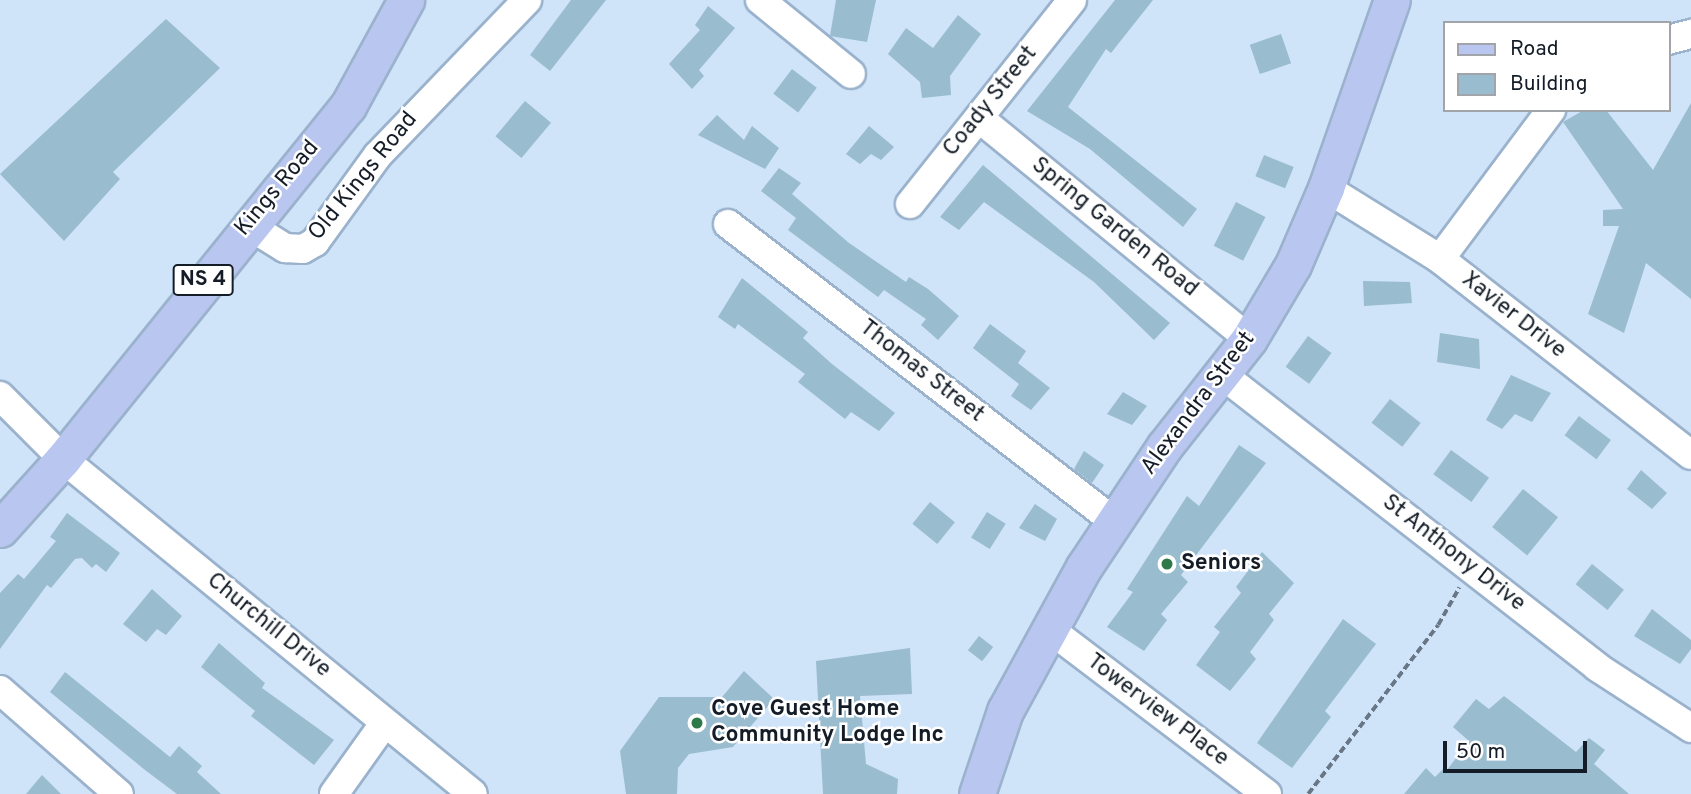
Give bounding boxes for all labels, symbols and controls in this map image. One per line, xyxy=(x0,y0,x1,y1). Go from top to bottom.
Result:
legend xyxy=(1442,21,1670,112)
text: Road xyxy=(1510,36,1559,63)
street label: Coady Street xyxy=(938,41,1044,163)
text: Building xyxy=(1510,71,1588,98)
street label: Old Kings Road xyxy=(304,107,424,247)
street label: Kings Road xyxy=(230,135,326,243)
street label: Spring Garden Road xyxy=(1025,152,1203,304)
road number: NS 4 xyxy=(172,262,234,298)
street label: Xavier Drive xyxy=(1455,267,1571,365)
street label: Thomas Street xyxy=(853,315,989,429)
street label: Alexandra Street xyxy=(1136,327,1262,481)
street label: St Anthony Drive xyxy=(1376,489,1530,619)
place label: Seniors xyxy=(1181,550,1261,578)
marker: Seniors xyxy=(1159,556,1175,572)
street label: Churchill Drive xyxy=(200,568,336,684)
street label: Towerview Place xyxy=(1081,649,1233,773)
place label: Cove Guest Home Community Lodge Inc xyxy=(711,696,944,750)
marker: Cove Guest Home Community Lodge Inc xyxy=(689,715,705,731)
scale bar xyxy=(1446,728,1590,772)
text: 50 m xyxy=(1456,739,1505,766)

